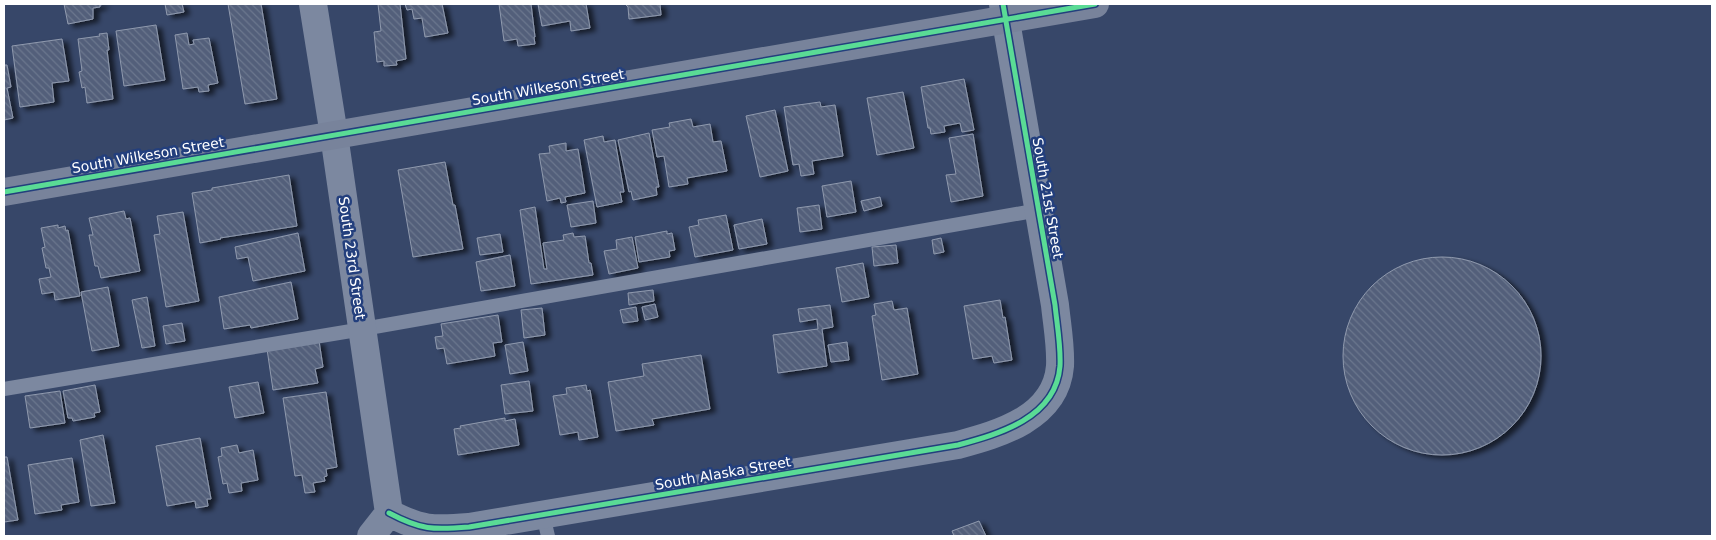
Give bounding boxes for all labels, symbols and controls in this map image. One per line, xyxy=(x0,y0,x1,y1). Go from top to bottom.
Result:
street label: South Wilkeson Street xyxy=(471,66,626,108)
street label: South Wilkeson Street xyxy=(71,134,226,176)
street label: South 21st Street xyxy=(1029,136,1067,260)
street label: South 23rd Street xyxy=(335,195,369,321)
street label: South Alaska Street xyxy=(654,453,793,493)

